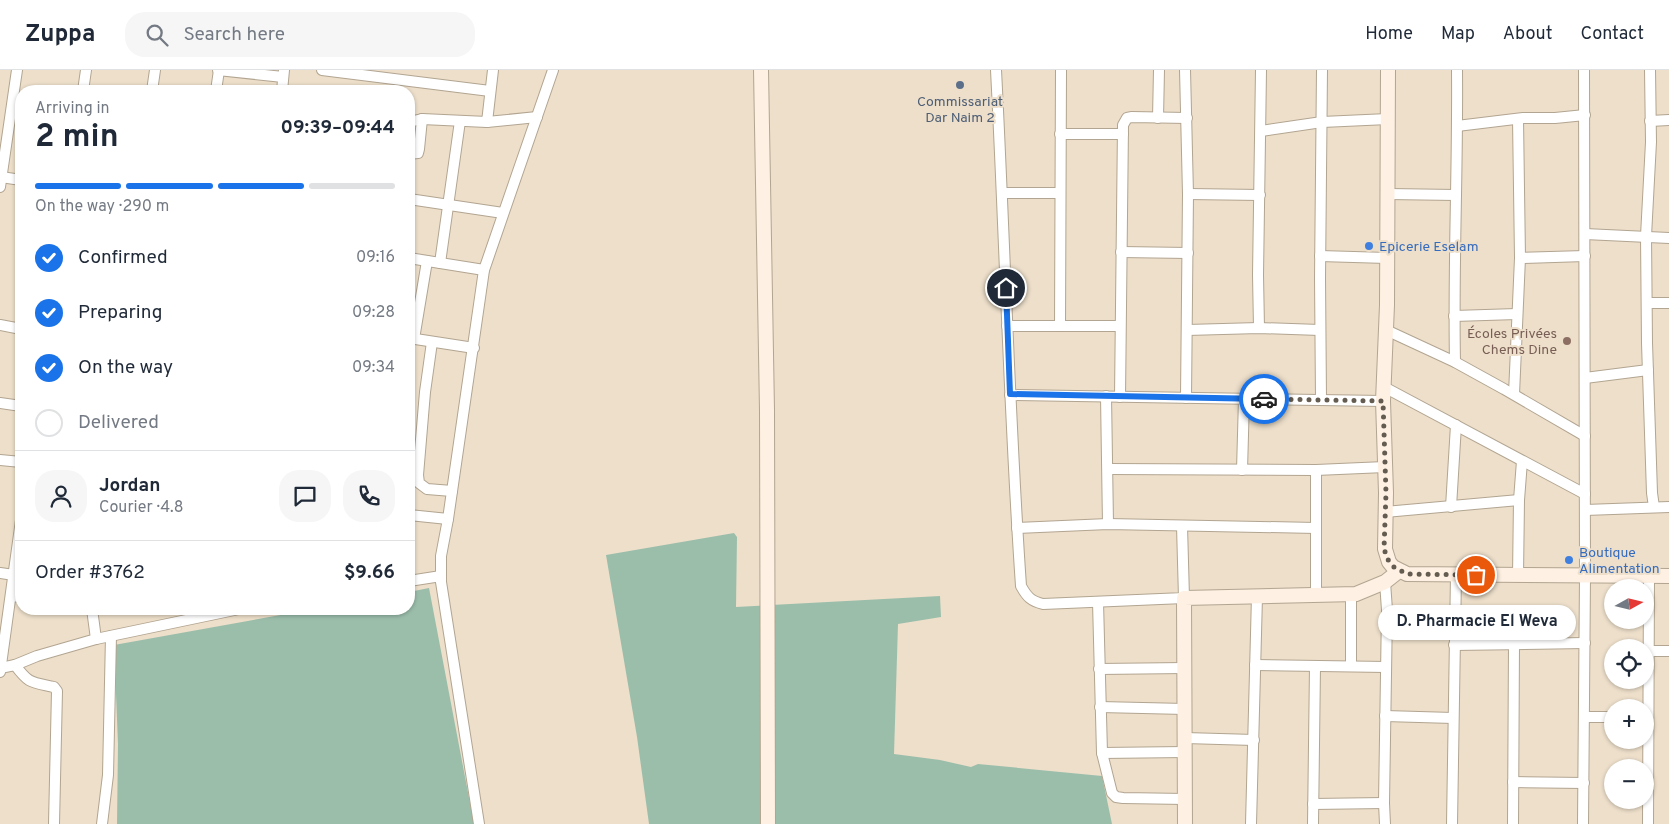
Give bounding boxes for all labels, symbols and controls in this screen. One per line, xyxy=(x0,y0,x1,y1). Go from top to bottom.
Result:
search box xyxy=(125,12,475,57)
text: Zuppa xyxy=(25,20,95,50)
icon: search xyxy=(143,21,171,49)
text: Search here xyxy=(183,23,285,47)
text: Home xyxy=(1365,23,1413,46)
text: Map xyxy=(1441,23,1475,46)
text: About xyxy=(1503,23,1552,46)
text: Contact xyxy=(1580,23,1644,46)
marker: Commissariat Dar Naim 2 xyxy=(954,79,966,91)
place label: Commissariat Dar Naim 2 xyxy=(917,94,1003,127)
text: Arriving in xyxy=(35,99,110,119)
text: 09:39–09:44 xyxy=(280,116,395,140)
text: 2 min xyxy=(35,118,119,158)
text: On the way · 290 m xyxy=(35,197,169,217)
place label: Epicerie Eselam xyxy=(1379,239,1478,256)
marker: Epicerie Eselam xyxy=(1363,240,1375,252)
icon: check xyxy=(35,244,63,272)
text: Confirmed xyxy=(78,246,168,270)
text: 09:16 xyxy=(356,248,395,268)
pin xyxy=(985,267,1027,309)
icon: home xyxy=(992,274,1020,302)
icon: check xyxy=(35,299,63,327)
text: Preparing xyxy=(78,301,162,325)
text: 09:28 xyxy=(352,303,395,323)
place label: Écoles Privées Chems Dine xyxy=(1467,325,1557,359)
marker: Écoles Privées Chems Dine xyxy=(1561,335,1573,347)
icon: check xyxy=(35,354,63,382)
text: On the way xyxy=(78,356,173,380)
text: 09:34 xyxy=(352,358,395,378)
courier xyxy=(1239,374,1289,424)
icon: car xyxy=(1250,385,1278,413)
text: Delivered xyxy=(78,411,159,435)
button: person xyxy=(35,470,87,522)
button: chat xyxy=(279,470,331,522)
button: phone xyxy=(343,470,395,522)
text: Jordan xyxy=(99,474,161,498)
text: Courier · 4.8 xyxy=(99,498,183,518)
place label: Boutique Alimentation xyxy=(1579,545,1660,578)
pin xyxy=(1455,554,1497,596)
marker: Boutique Alimentation xyxy=(1563,554,1575,566)
text: Order #3762 xyxy=(35,561,145,585)
text: $9.66 xyxy=(344,561,395,585)
icon: bag xyxy=(1462,561,1490,589)
north arrow xyxy=(1604,579,1654,629)
map controls xyxy=(1604,579,1654,809)
callout: D. Pharmacie El Weva xyxy=(1377,605,1575,640)
text: D. Pharmacie El Weva xyxy=(1396,612,1558,632)
button: locate xyxy=(1604,639,1654,689)
button: + xyxy=(1604,699,1654,749)
button: − xyxy=(1604,759,1654,809)

